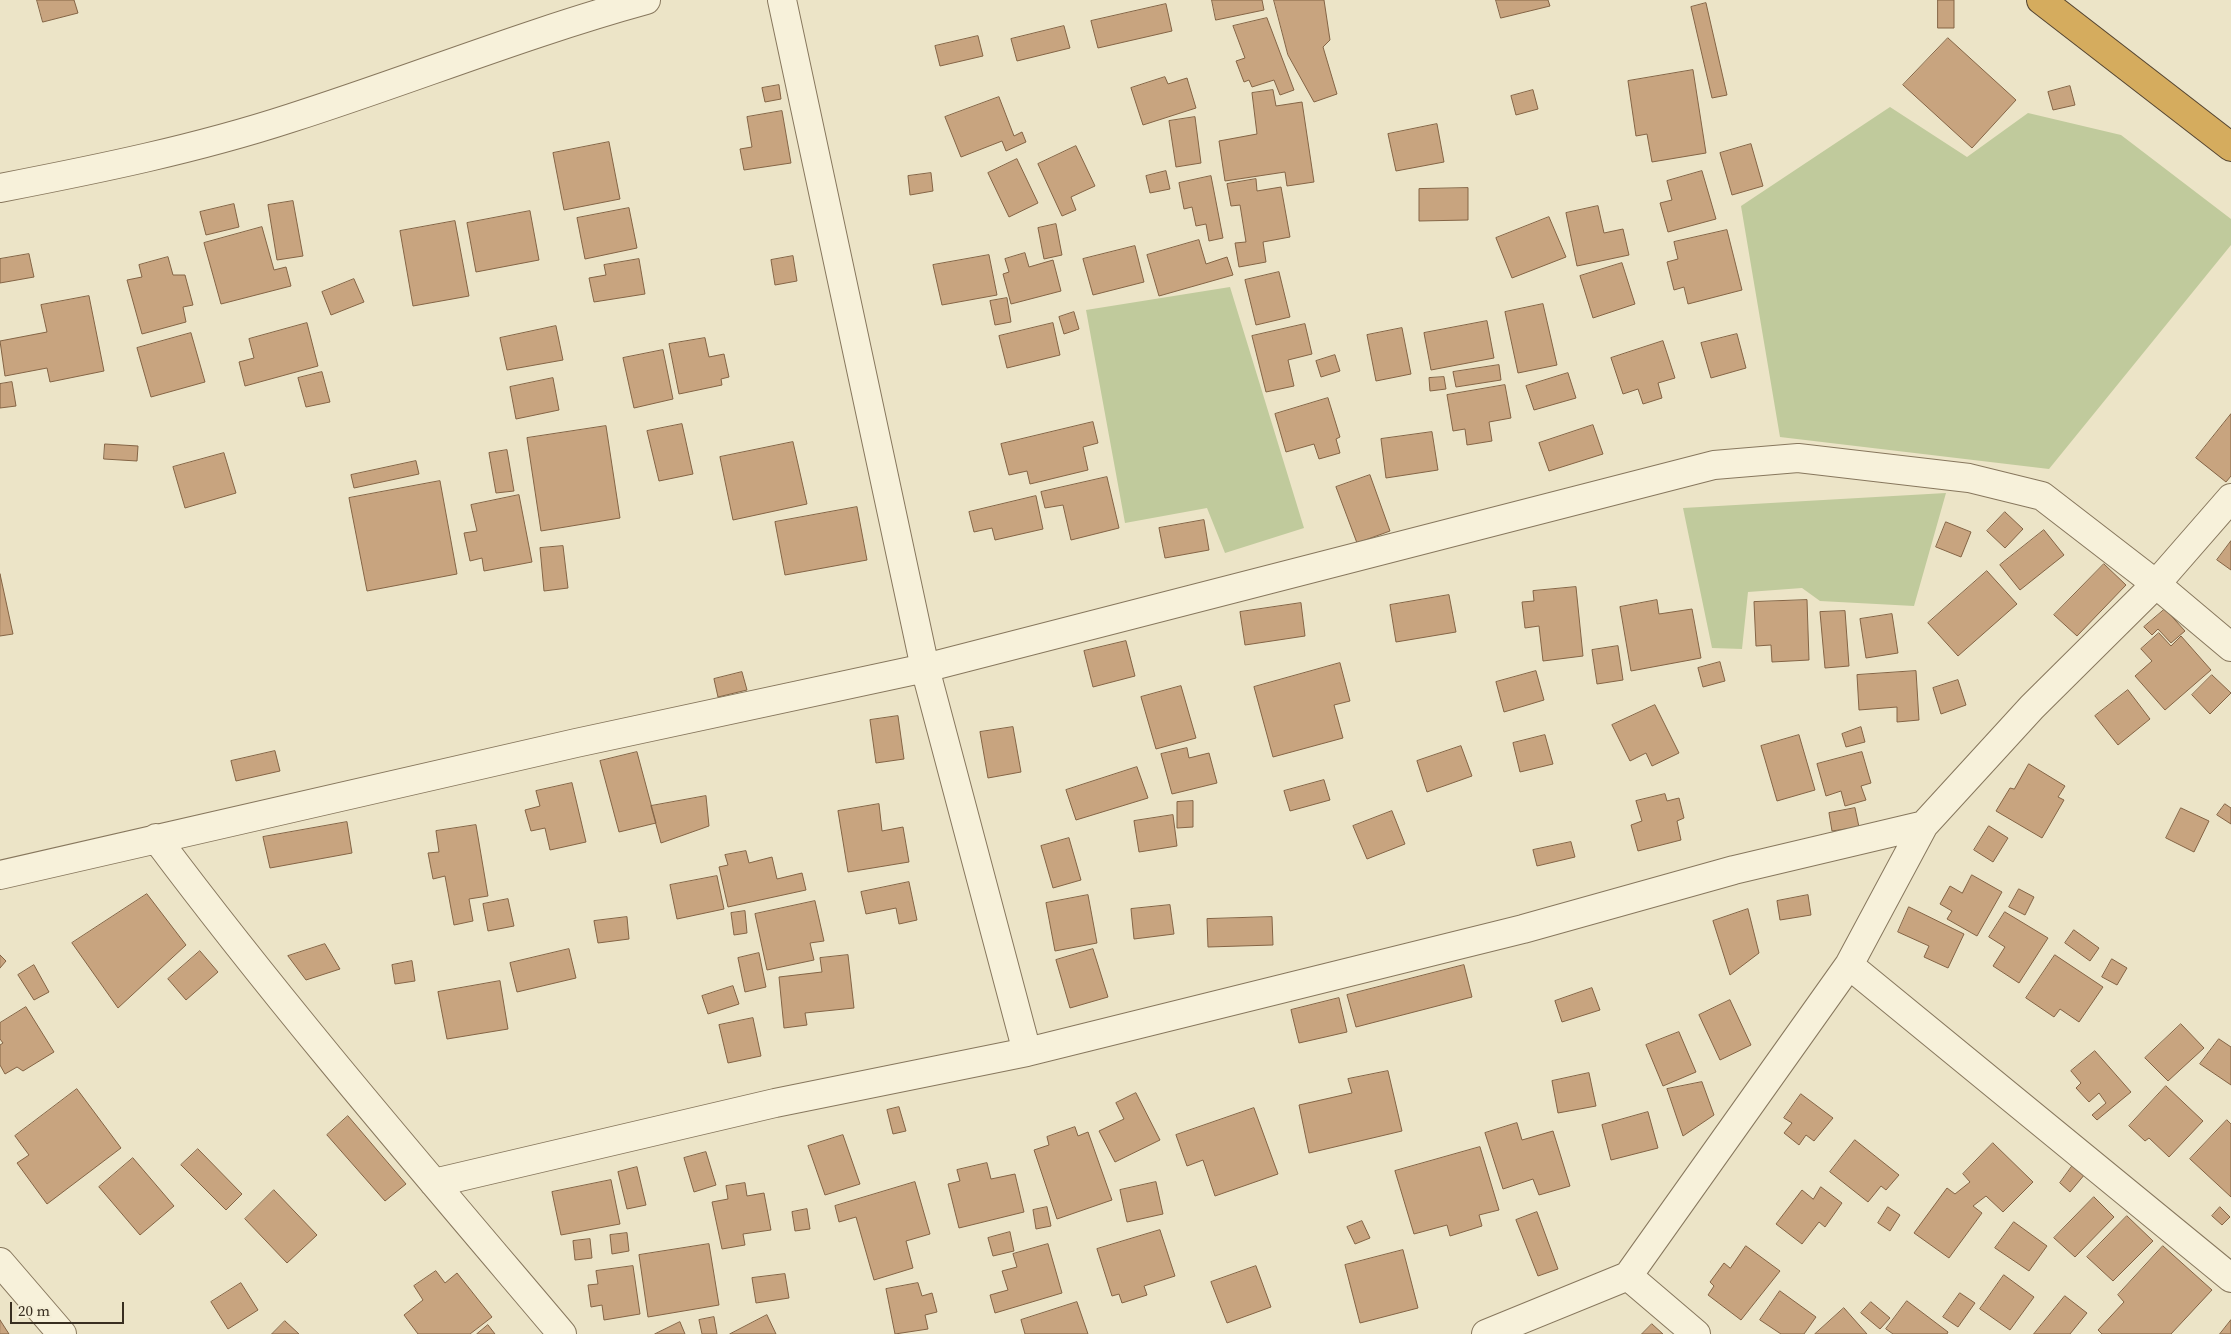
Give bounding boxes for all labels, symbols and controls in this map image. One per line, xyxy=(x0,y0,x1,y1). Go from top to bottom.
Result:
scale bar xyxy=(12,1292,126,1324)
text: 20 m xyxy=(18,1300,50,1321)

